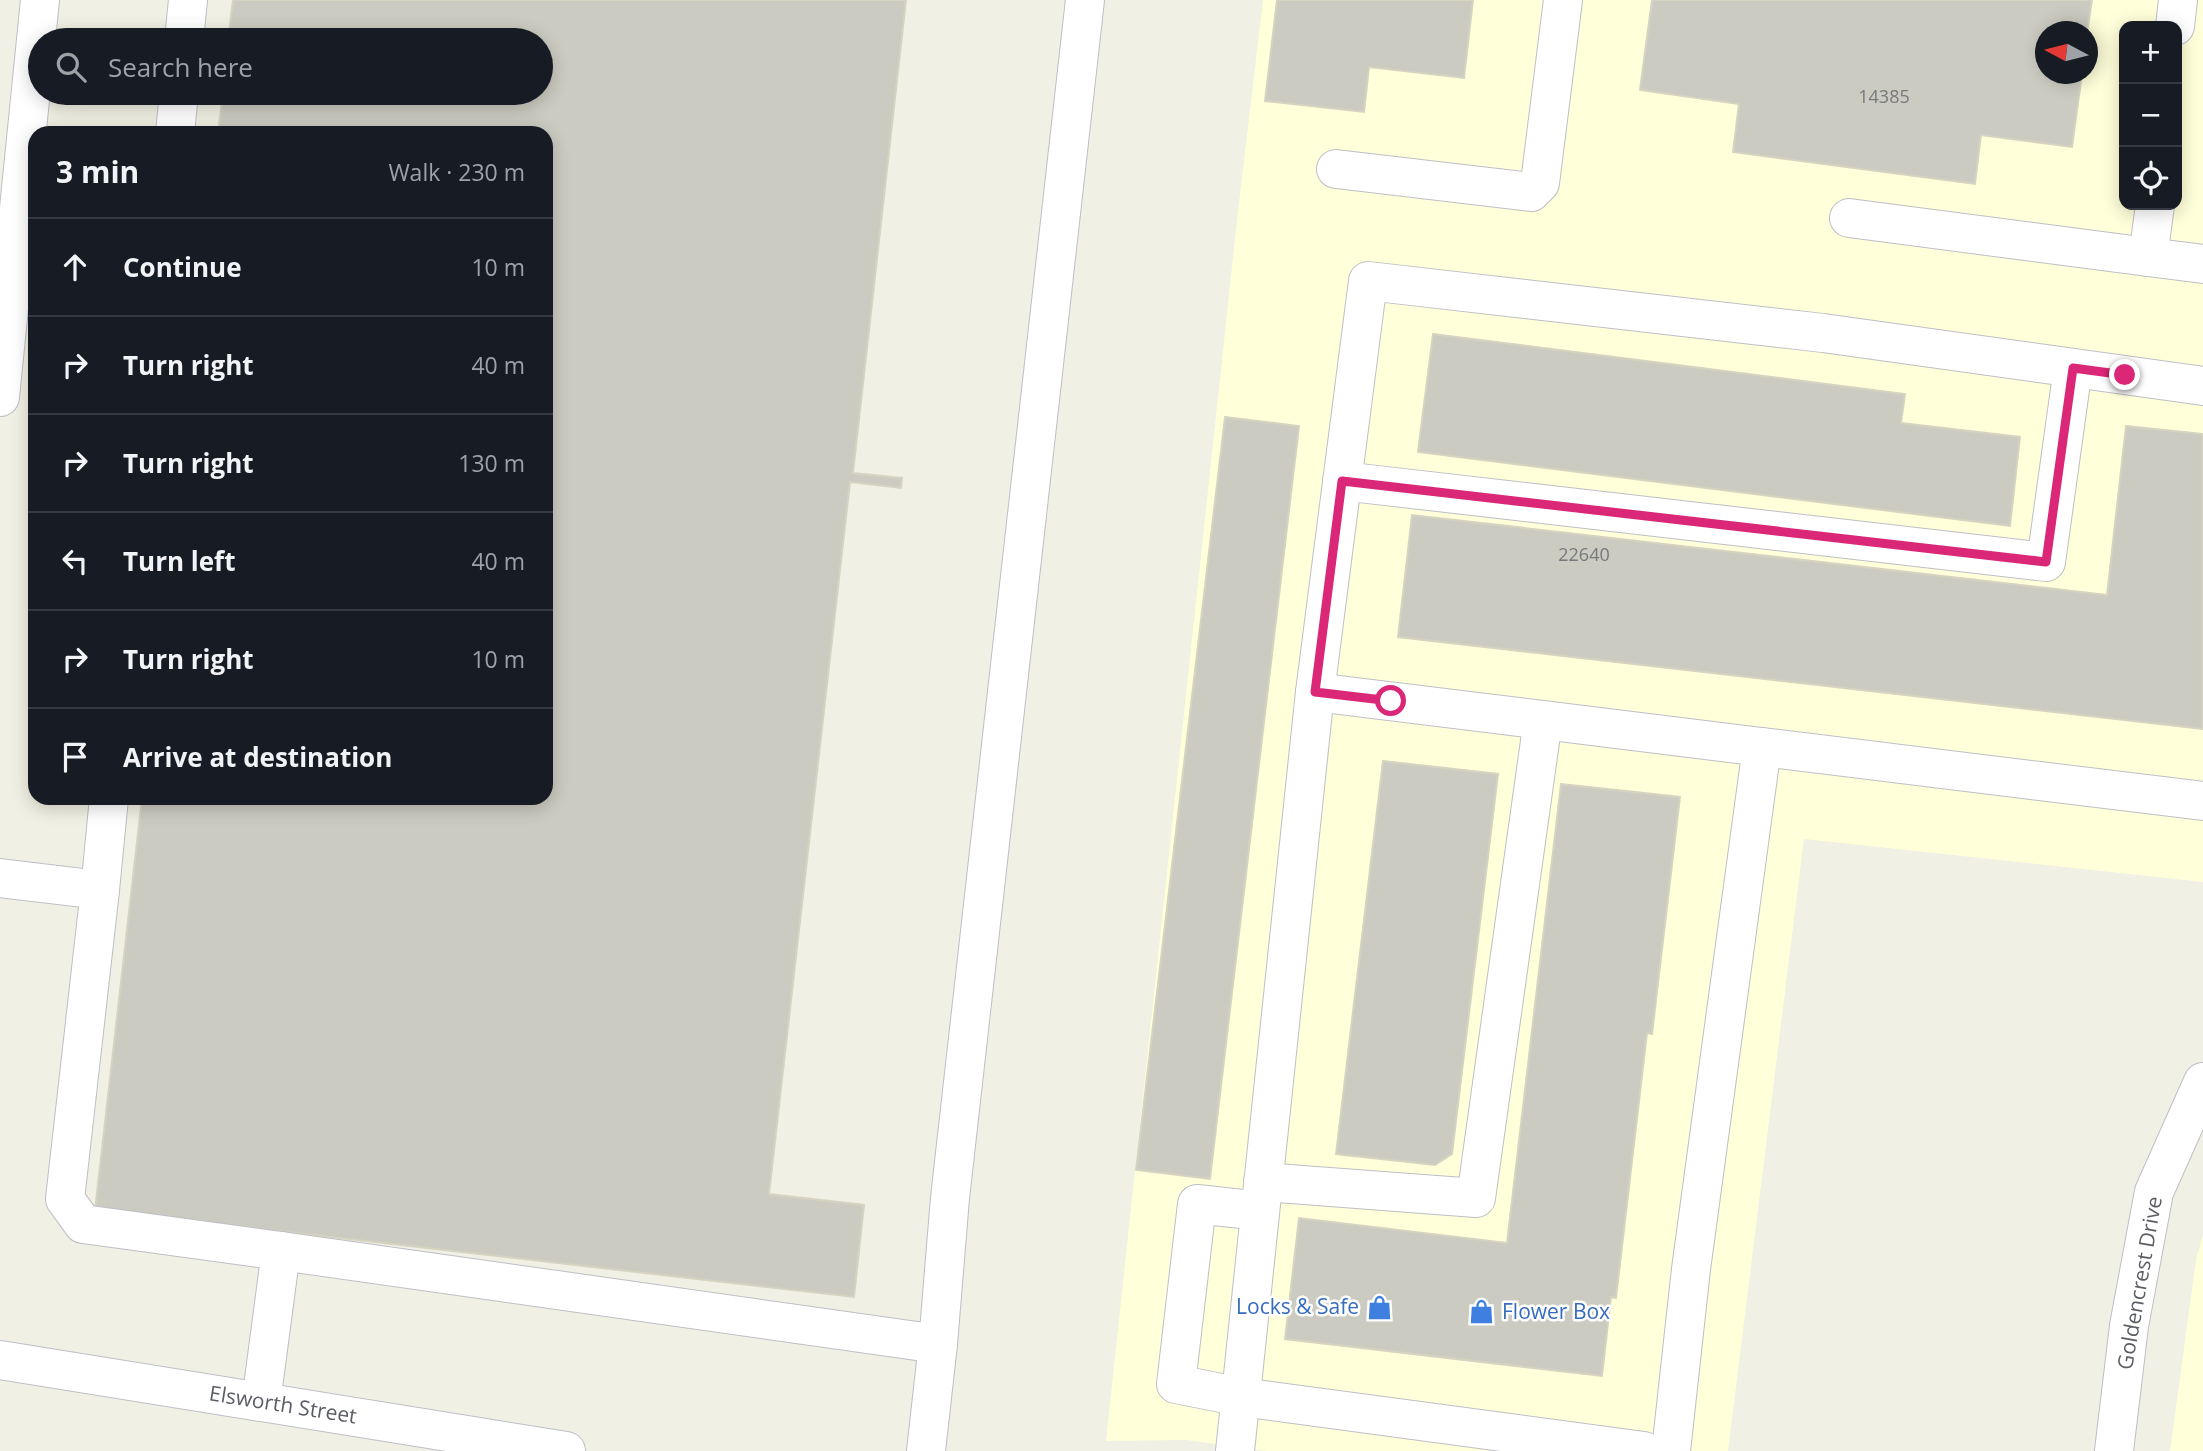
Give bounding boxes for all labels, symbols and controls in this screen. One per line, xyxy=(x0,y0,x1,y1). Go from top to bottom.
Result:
north arrow xyxy=(2035,21,2098,84)
map controls xyxy=(2119,21,2182,210)
button: + xyxy=(2119,21,2182,84)
search box xyxy=(28,28,553,105)
icon: search xyxy=(52,48,90,86)
text: Search here xyxy=(108,49,253,85)
house number: 14385 xyxy=(1858,84,1910,108)
button: − xyxy=(2119,84,2182,147)
button: locate xyxy=(2119,147,2182,210)
text: 3 min xyxy=(56,151,139,192)
text: Walk · 230 m xyxy=(388,156,525,188)
icon: ahead xyxy=(56,248,94,286)
text: Continue xyxy=(123,249,242,285)
text: 10 m xyxy=(471,251,525,283)
icon: right xyxy=(56,346,94,384)
text: Turn right xyxy=(123,347,254,383)
text: 40 m xyxy=(471,349,525,381)
route end xyxy=(2109,359,2140,390)
icon: right xyxy=(56,444,94,482)
text: Turn right xyxy=(123,445,254,481)
text: 130 m xyxy=(458,447,525,479)
icon: left xyxy=(56,542,94,580)
house number: 22640 xyxy=(1558,542,1610,566)
text: Turn left xyxy=(123,543,235,579)
text: 40 m xyxy=(471,545,525,577)
icon: right xyxy=(56,640,94,678)
text: Turn right xyxy=(123,641,254,677)
text: 10 m xyxy=(471,643,525,675)
route start xyxy=(1375,685,1406,716)
icon: arrive xyxy=(56,738,94,776)
text: Arrive at destination xyxy=(123,739,392,775)
street label: Goldencrest Drive xyxy=(2110,1194,2168,1372)
place label: Locks & Safe xyxy=(1236,1292,1359,1320)
shop icon: Locks & Safe xyxy=(1365,1293,1393,1321)
place label: Flower Box xyxy=(1502,1297,1610,1325)
shop icon: Flower Box xyxy=(1468,1298,1496,1326)
street label: Elsworth Street xyxy=(207,1379,359,1429)

